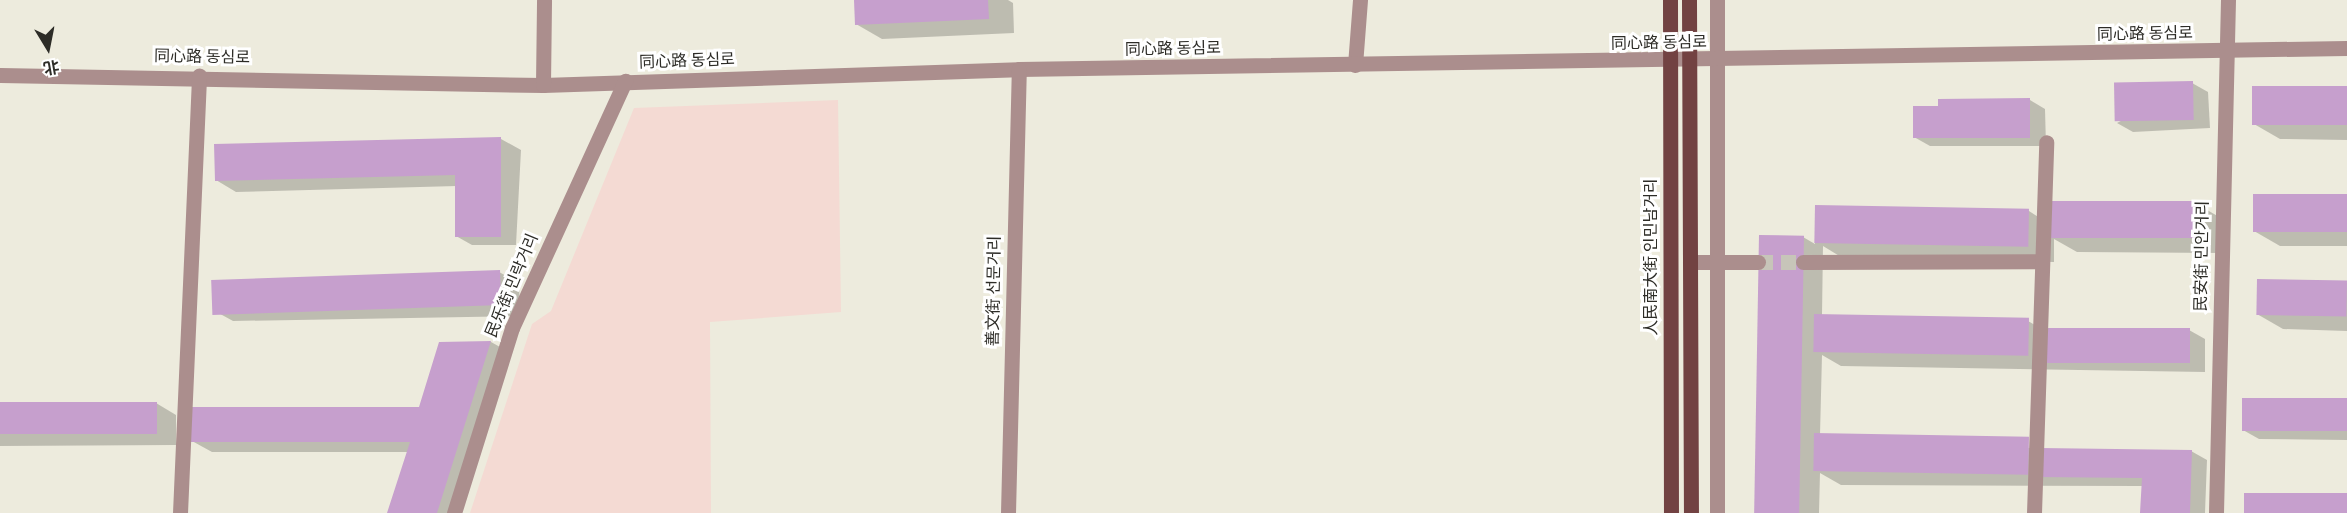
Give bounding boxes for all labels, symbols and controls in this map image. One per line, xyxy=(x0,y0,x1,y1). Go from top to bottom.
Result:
north arrow xyxy=(18,18,78,78)
street label: 同心路 동심로 xyxy=(2097,25,2193,45)
street label: 同心路 동심로 xyxy=(1611,34,1707,54)
street label: 同心路 동심로 xyxy=(1125,40,1221,60)
street label: 同心路 동심로 xyxy=(154,48,250,68)
street label: 同心路 동심로 xyxy=(639,51,735,73)
text: 北 xyxy=(42,54,61,77)
street label: 人民南大街 인민남거리 xyxy=(1642,178,1662,336)
street label: 民安街 민안거리 xyxy=(2192,201,2214,311)
street label: 民乐街 민락거리 xyxy=(483,231,543,341)
street label: 善文街 선문거리 xyxy=(984,236,1006,346)

